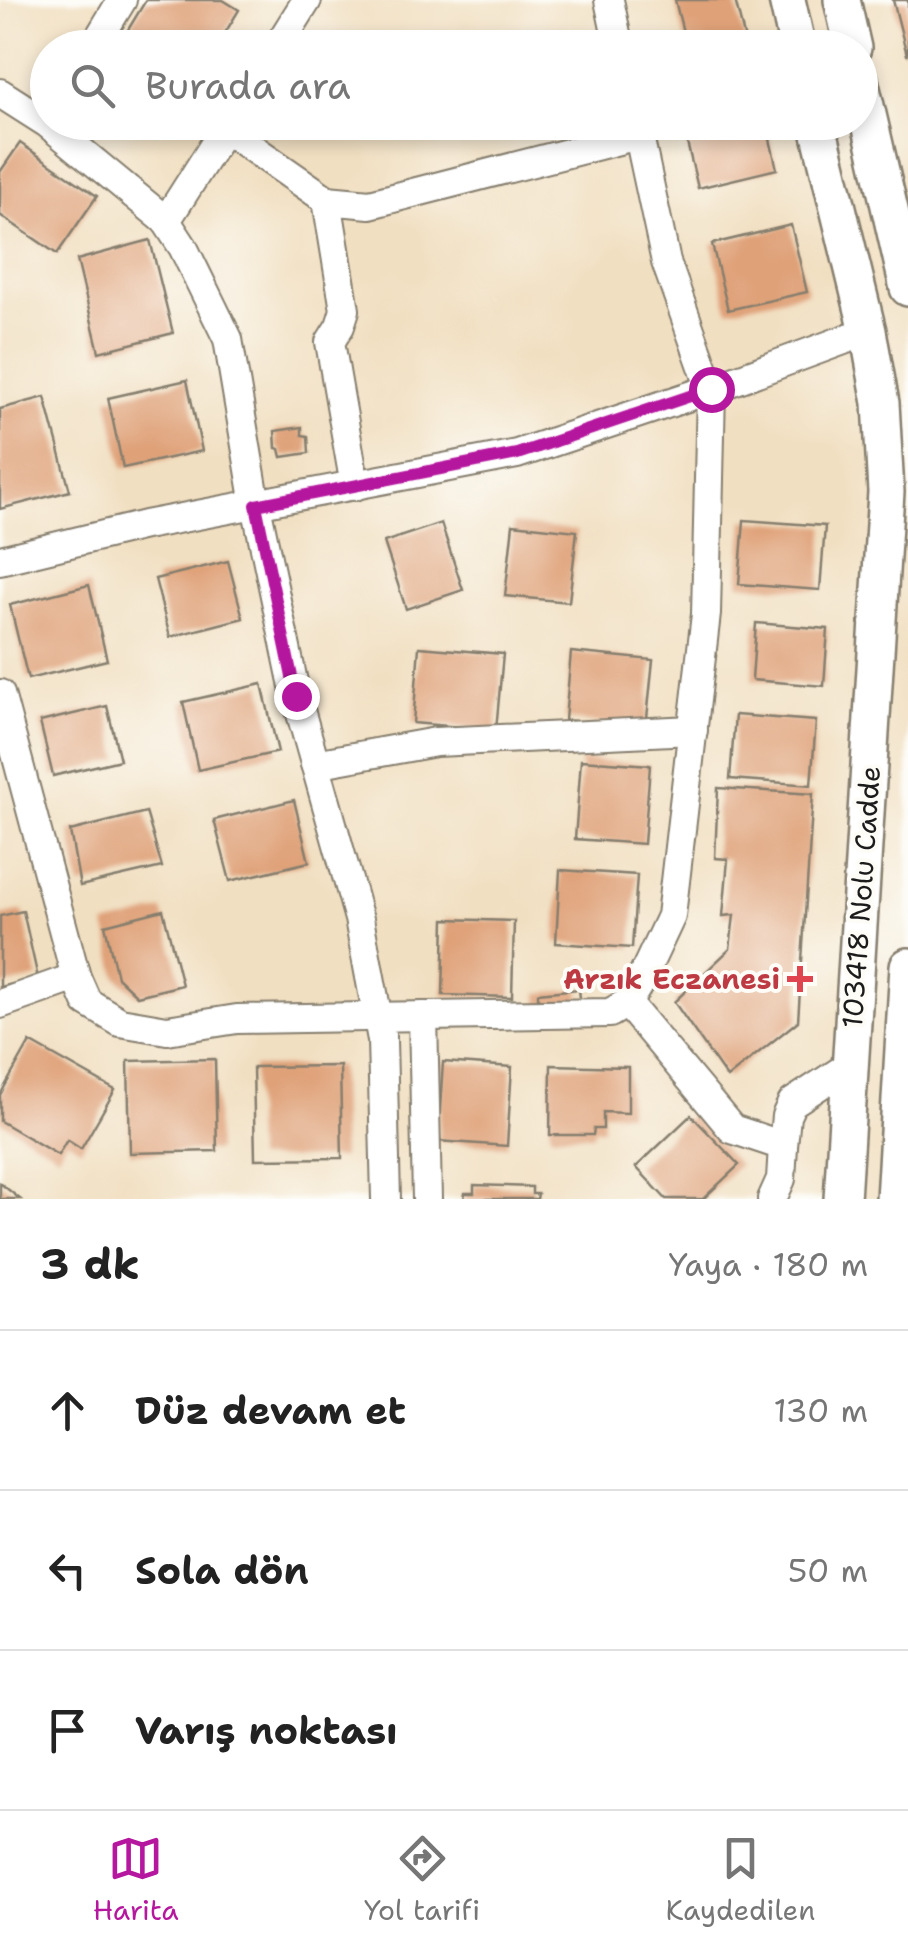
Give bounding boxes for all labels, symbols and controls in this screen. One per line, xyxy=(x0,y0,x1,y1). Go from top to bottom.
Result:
search box xyxy=(30,30,878,140)
icon: search xyxy=(65,58,120,113)
text: Burada ara xyxy=(145,60,351,111)
route start xyxy=(689,367,735,413)
route end xyxy=(274,674,320,720)
street label: 103418 Nolu Cadde xyxy=(833,765,889,1029)
place label: Arzık Eczanesi xyxy=(563,960,780,998)
marker: Arzık Eczanesi xyxy=(789,968,811,990)
text: 3 dk xyxy=(40,1236,140,1292)
text: Yaya · 180 m xyxy=(669,1243,868,1286)
icon: ahead xyxy=(40,1383,95,1438)
text: Düz devam et xyxy=(135,1385,406,1436)
text: 130 m xyxy=(773,1389,868,1432)
icon: left xyxy=(40,1543,95,1598)
text: Sola dön xyxy=(135,1545,309,1596)
text: 50 m xyxy=(788,1549,868,1592)
icon: arrive xyxy=(40,1703,95,1758)
text: Varış noktası xyxy=(135,1705,398,1756)
tab: Harita xyxy=(93,1831,179,1929)
tab: Yol tarifi xyxy=(364,1831,480,1929)
tab: Kaydedilen xyxy=(666,1831,815,1929)

